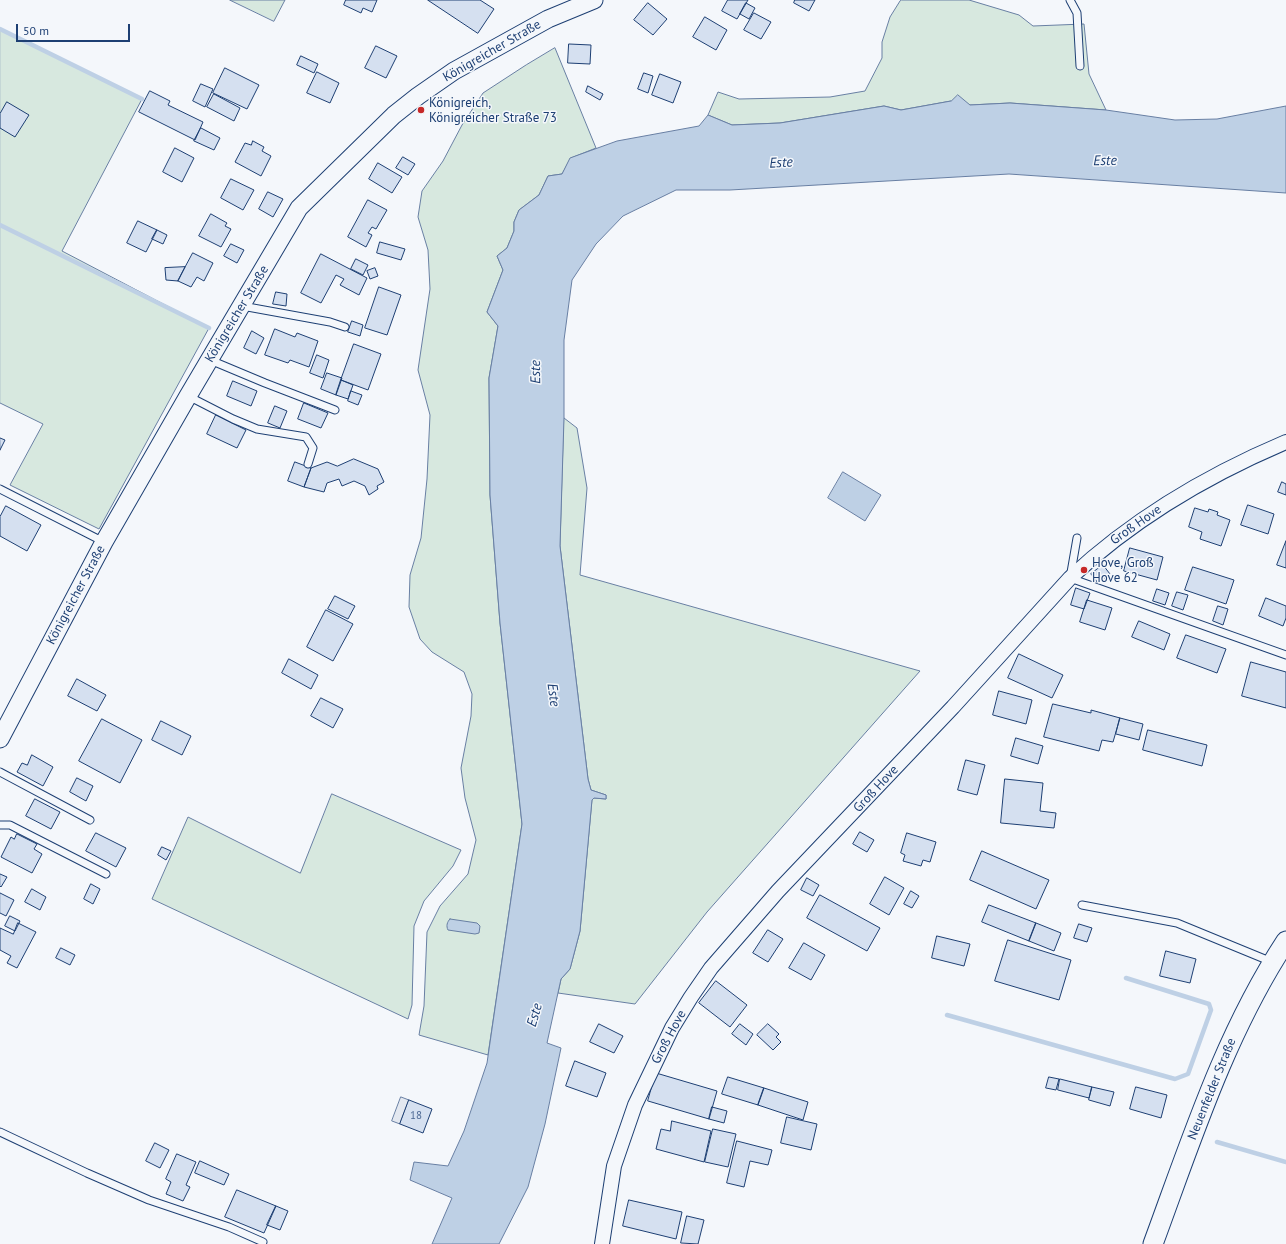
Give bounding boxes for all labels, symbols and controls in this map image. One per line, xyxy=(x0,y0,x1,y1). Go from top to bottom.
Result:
scale bar xyxy=(18,16,132,42)
street label: Königreicher Straße xyxy=(440,17,544,85)
text: 50 m xyxy=(23,23,49,38)
place label: Königreich, Königreicher Straße 73 xyxy=(429,95,557,126)
marker: Königreich, Königreicher Straße 73 xyxy=(416,105,426,115)
water label: Este xyxy=(1093,152,1117,170)
water label: Este xyxy=(769,154,793,172)
street label: Königreicher Straße xyxy=(202,263,272,365)
water label: Este xyxy=(527,360,545,384)
street label: Groß Hove xyxy=(1107,502,1165,548)
street label: Königreicher Straße xyxy=(43,543,109,647)
place label: Hove, Groß Hove 62 xyxy=(1092,555,1154,586)
marker: Hove, Groß Hove 62 xyxy=(1079,565,1089,575)
water label: Este xyxy=(543,682,563,708)
street label: Groß Hove xyxy=(850,762,902,816)
water label: Este xyxy=(524,1001,546,1029)
street label: Groß Hove xyxy=(648,1007,690,1067)
street label: Neuenfelder Straße xyxy=(1184,1036,1240,1142)
house number: 18 xyxy=(410,1109,422,1123)

